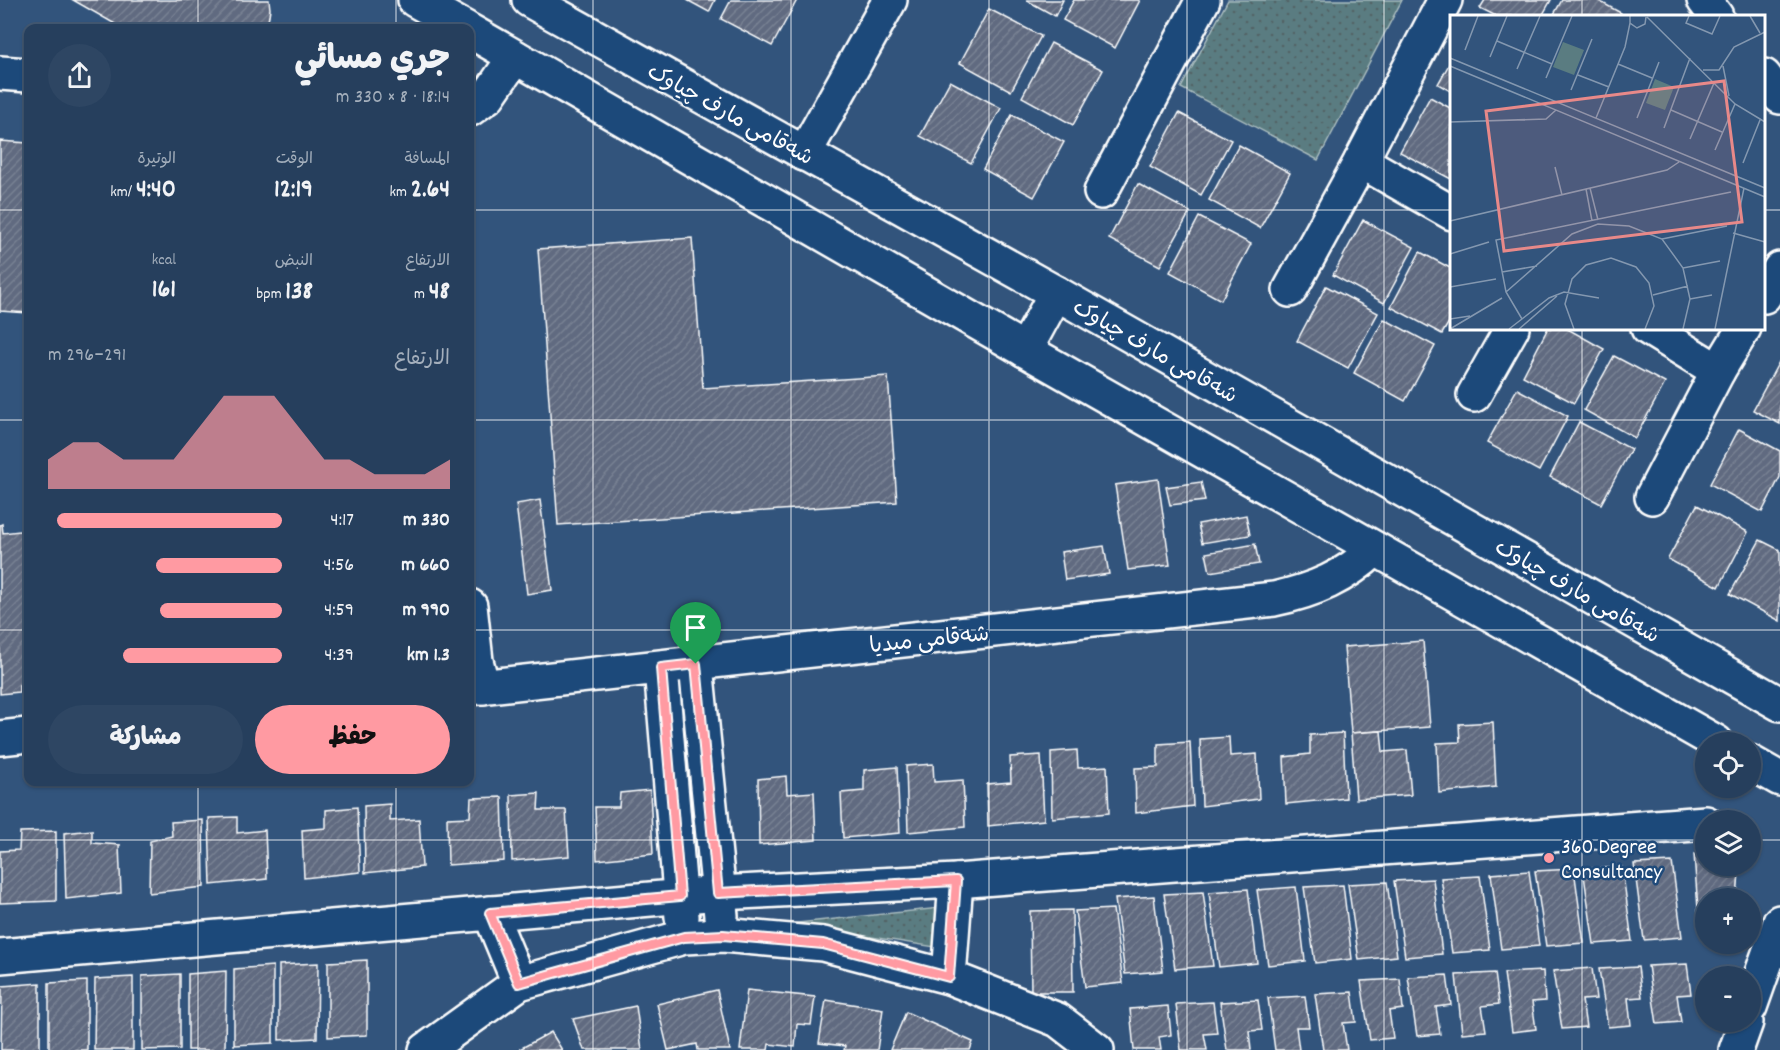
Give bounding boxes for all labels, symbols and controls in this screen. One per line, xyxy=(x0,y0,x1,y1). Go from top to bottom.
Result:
inset map xyxy=(1450,15,1765,330)
text: جري مسائي xyxy=(294,38,450,85)
button: share xyxy=(48,44,111,107)
street label: شەقامی مارف چیاوک xyxy=(641,58,818,175)
text: 18:14 · 8 × 330 m xyxy=(336,84,450,112)
text: الوتيرة xyxy=(137,148,176,171)
text: الوقت xyxy=(276,148,313,171)
text: المسافة xyxy=(404,148,450,171)
text: 4:40 xyxy=(136,172,176,209)
text: 12:19 xyxy=(274,172,313,209)
text: 2.64 xyxy=(411,172,450,209)
text: /km xyxy=(110,181,136,204)
text: km xyxy=(390,181,411,204)
text: kcal xyxy=(152,249,176,272)
text: النبض xyxy=(275,250,313,273)
text: الارتفاع xyxy=(405,250,450,273)
text: 161 xyxy=(152,272,176,309)
text: 138 xyxy=(285,274,313,311)
text: 48 xyxy=(429,274,450,311)
text: bpm xyxy=(256,283,285,306)
text: m xyxy=(414,283,429,306)
street label: شەقامی مارف چیاوک xyxy=(1066,293,1242,413)
text: 291–296 m xyxy=(48,342,126,370)
text: الارتفاع xyxy=(394,346,450,374)
text: 4:17 xyxy=(330,507,354,535)
text: 330 m xyxy=(403,507,450,535)
street label: شەقامی مارف چیاوک xyxy=(1488,533,1664,653)
text: 4:56 xyxy=(323,552,354,580)
text: 660 m xyxy=(401,552,450,580)
text: 4:59 xyxy=(324,597,354,625)
text: 990 m xyxy=(402,597,450,625)
pin xyxy=(670,602,721,664)
icon: arrive xyxy=(679,611,712,644)
street label: شەقامی میدیا xyxy=(868,620,991,663)
text: 4:39 xyxy=(324,642,354,670)
text: 1.3 km xyxy=(407,642,450,670)
button: مشاركة xyxy=(48,705,243,774)
button: حفظ xyxy=(255,705,450,774)
map controls xyxy=(1695,732,1761,1032)
button: locate xyxy=(1695,732,1761,798)
button: layers xyxy=(1695,810,1761,876)
place label: 360 Degree Consultancy xyxy=(1561,833,1663,889)
marker: 360 Degree Consultancy xyxy=(1542,851,1556,865)
button: + xyxy=(1695,888,1761,954)
button: − xyxy=(1695,966,1761,1032)

